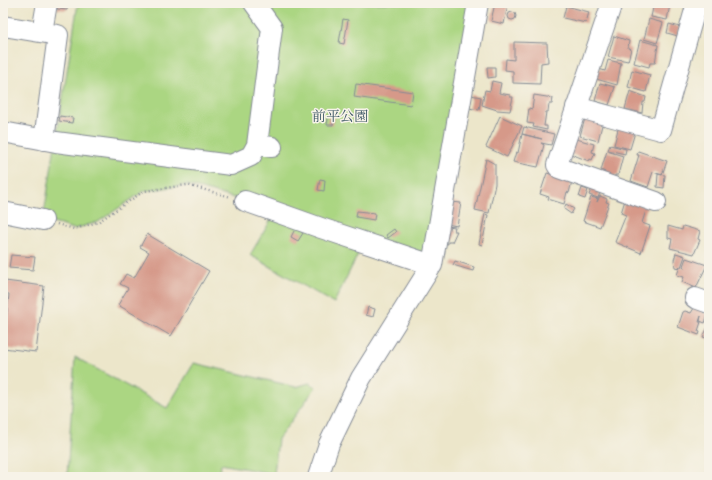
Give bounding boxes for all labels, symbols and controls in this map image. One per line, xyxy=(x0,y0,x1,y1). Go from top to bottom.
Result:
park label: 前平公園 xyxy=(312,109,368,124)

